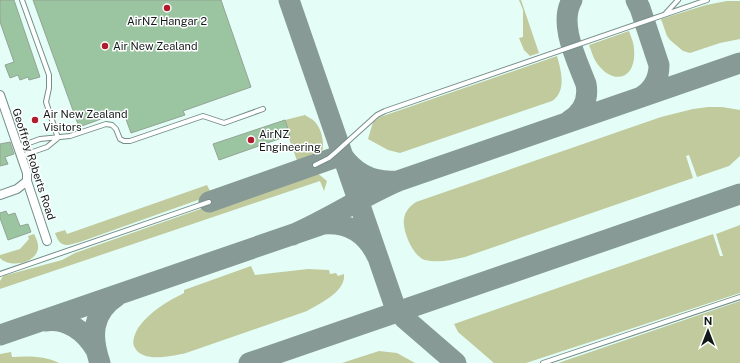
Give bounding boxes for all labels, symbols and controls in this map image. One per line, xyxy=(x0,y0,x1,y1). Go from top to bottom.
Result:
marker: AirNZ Hangar 2 xyxy=(162,3,172,13)
place label: AirNZ Hangar 2 xyxy=(127,15,207,27)
place label: Air New Zealand xyxy=(113,40,198,52)
marker: Air New Zealand xyxy=(100,41,110,51)
street label: Geoffrey Roberts Road xyxy=(10,107,58,221)
place label: Air New Zealand Visitors xyxy=(43,108,128,133)
marker: Air New Zealand Visitors xyxy=(30,115,40,125)
place label: AirNZ Engineering xyxy=(259,128,321,153)
marker: AirNZ Engineering xyxy=(246,135,256,145)
north arrow xyxy=(688,311,728,351)
text: N xyxy=(704,315,712,327)

